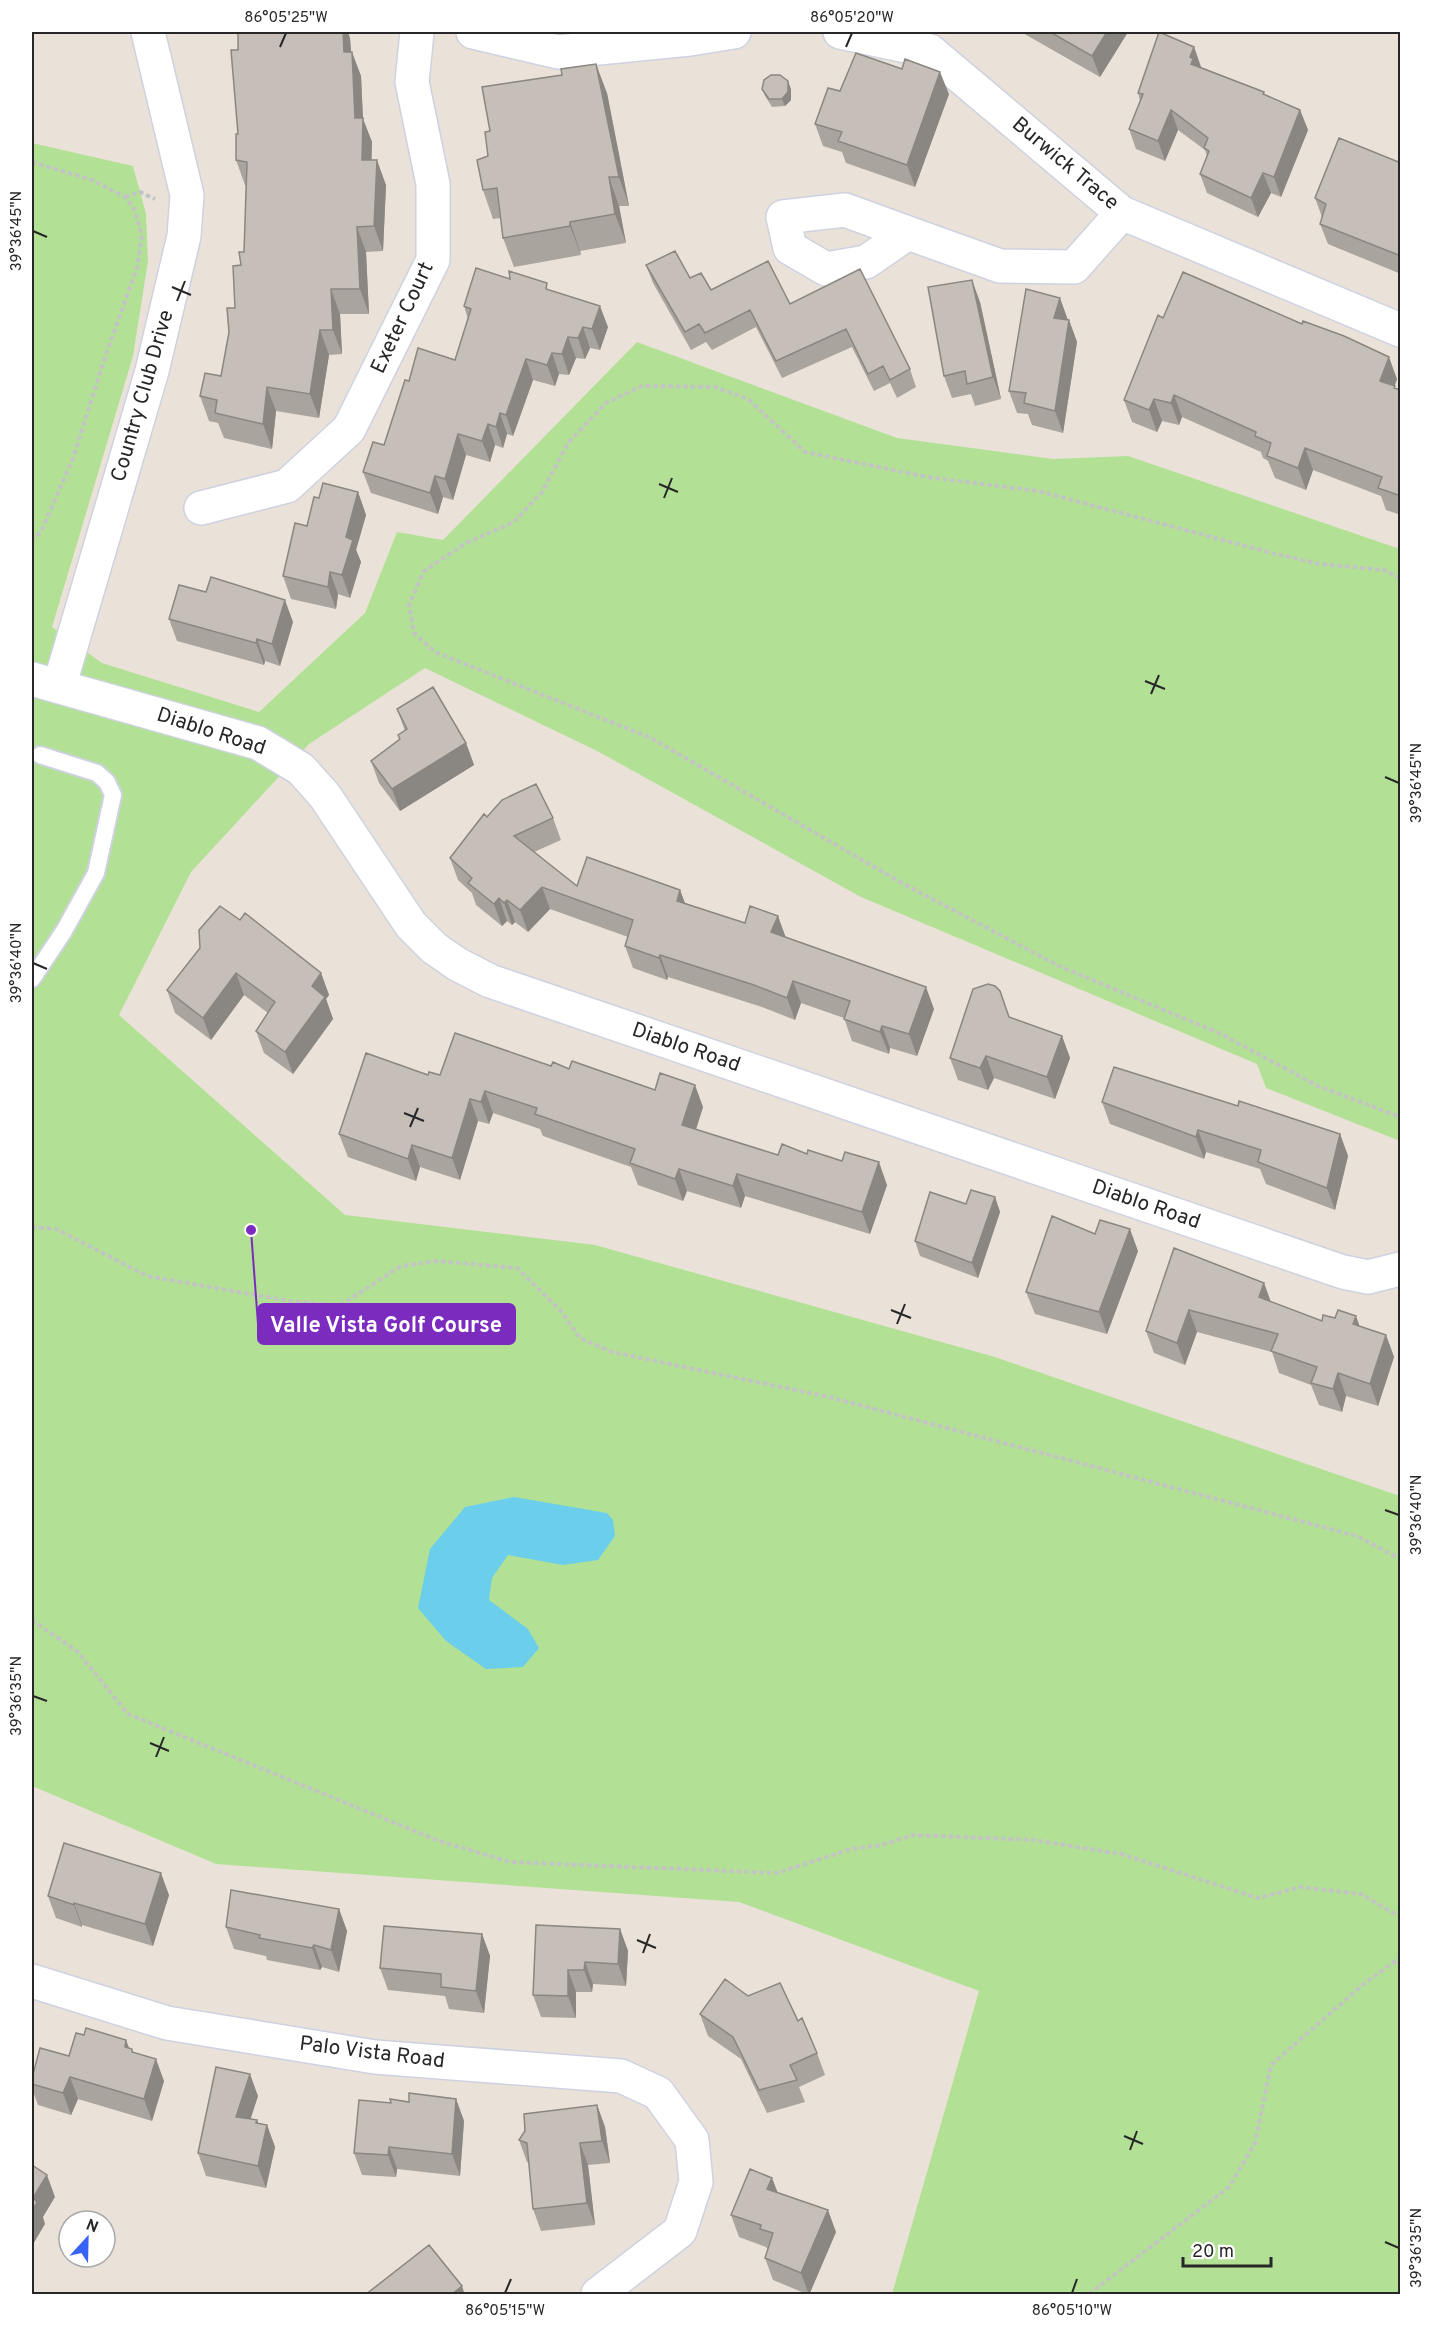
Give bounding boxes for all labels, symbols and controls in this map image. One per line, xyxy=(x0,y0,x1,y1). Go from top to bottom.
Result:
text: 86°05'25"W xyxy=(244,9,328,28)
text: 86°05'20"W xyxy=(810,9,894,28)
street label: Burwick Trace xyxy=(1006,111,1124,217)
text: 39°36'45"N xyxy=(8,191,27,271)
street label: Exeter Court xyxy=(365,258,441,378)
street label: Country Club Drive xyxy=(106,307,180,485)
street label: Diablo Road xyxy=(153,702,269,762)
text: 39°36'45"N xyxy=(1408,743,1427,823)
text: 39°36'40"N xyxy=(8,923,27,1003)
street label: Diablo Road xyxy=(628,1017,744,1079)
street label: Diablo Road xyxy=(1088,1174,1204,1236)
callout: Valle Vista Golf Course xyxy=(258,1304,515,1344)
text: Valle Vista Golf Course xyxy=(270,1313,502,1340)
text: 39°36'40"N xyxy=(1408,1475,1427,1555)
text: 39°36'35"N xyxy=(8,1656,27,1736)
street label: Palo Vista Road xyxy=(298,2031,446,2075)
text: 39°36'35"N xyxy=(1408,2208,1427,2288)
north arrow xyxy=(57,2209,117,2269)
text: N xyxy=(83,2216,101,2238)
scale bar xyxy=(1183,2230,1272,2268)
text: 20 m xyxy=(1192,2241,1234,2264)
text: 86°05'15"W xyxy=(465,2302,545,2321)
text: 86°05'10"W xyxy=(1032,2302,1112,2321)

